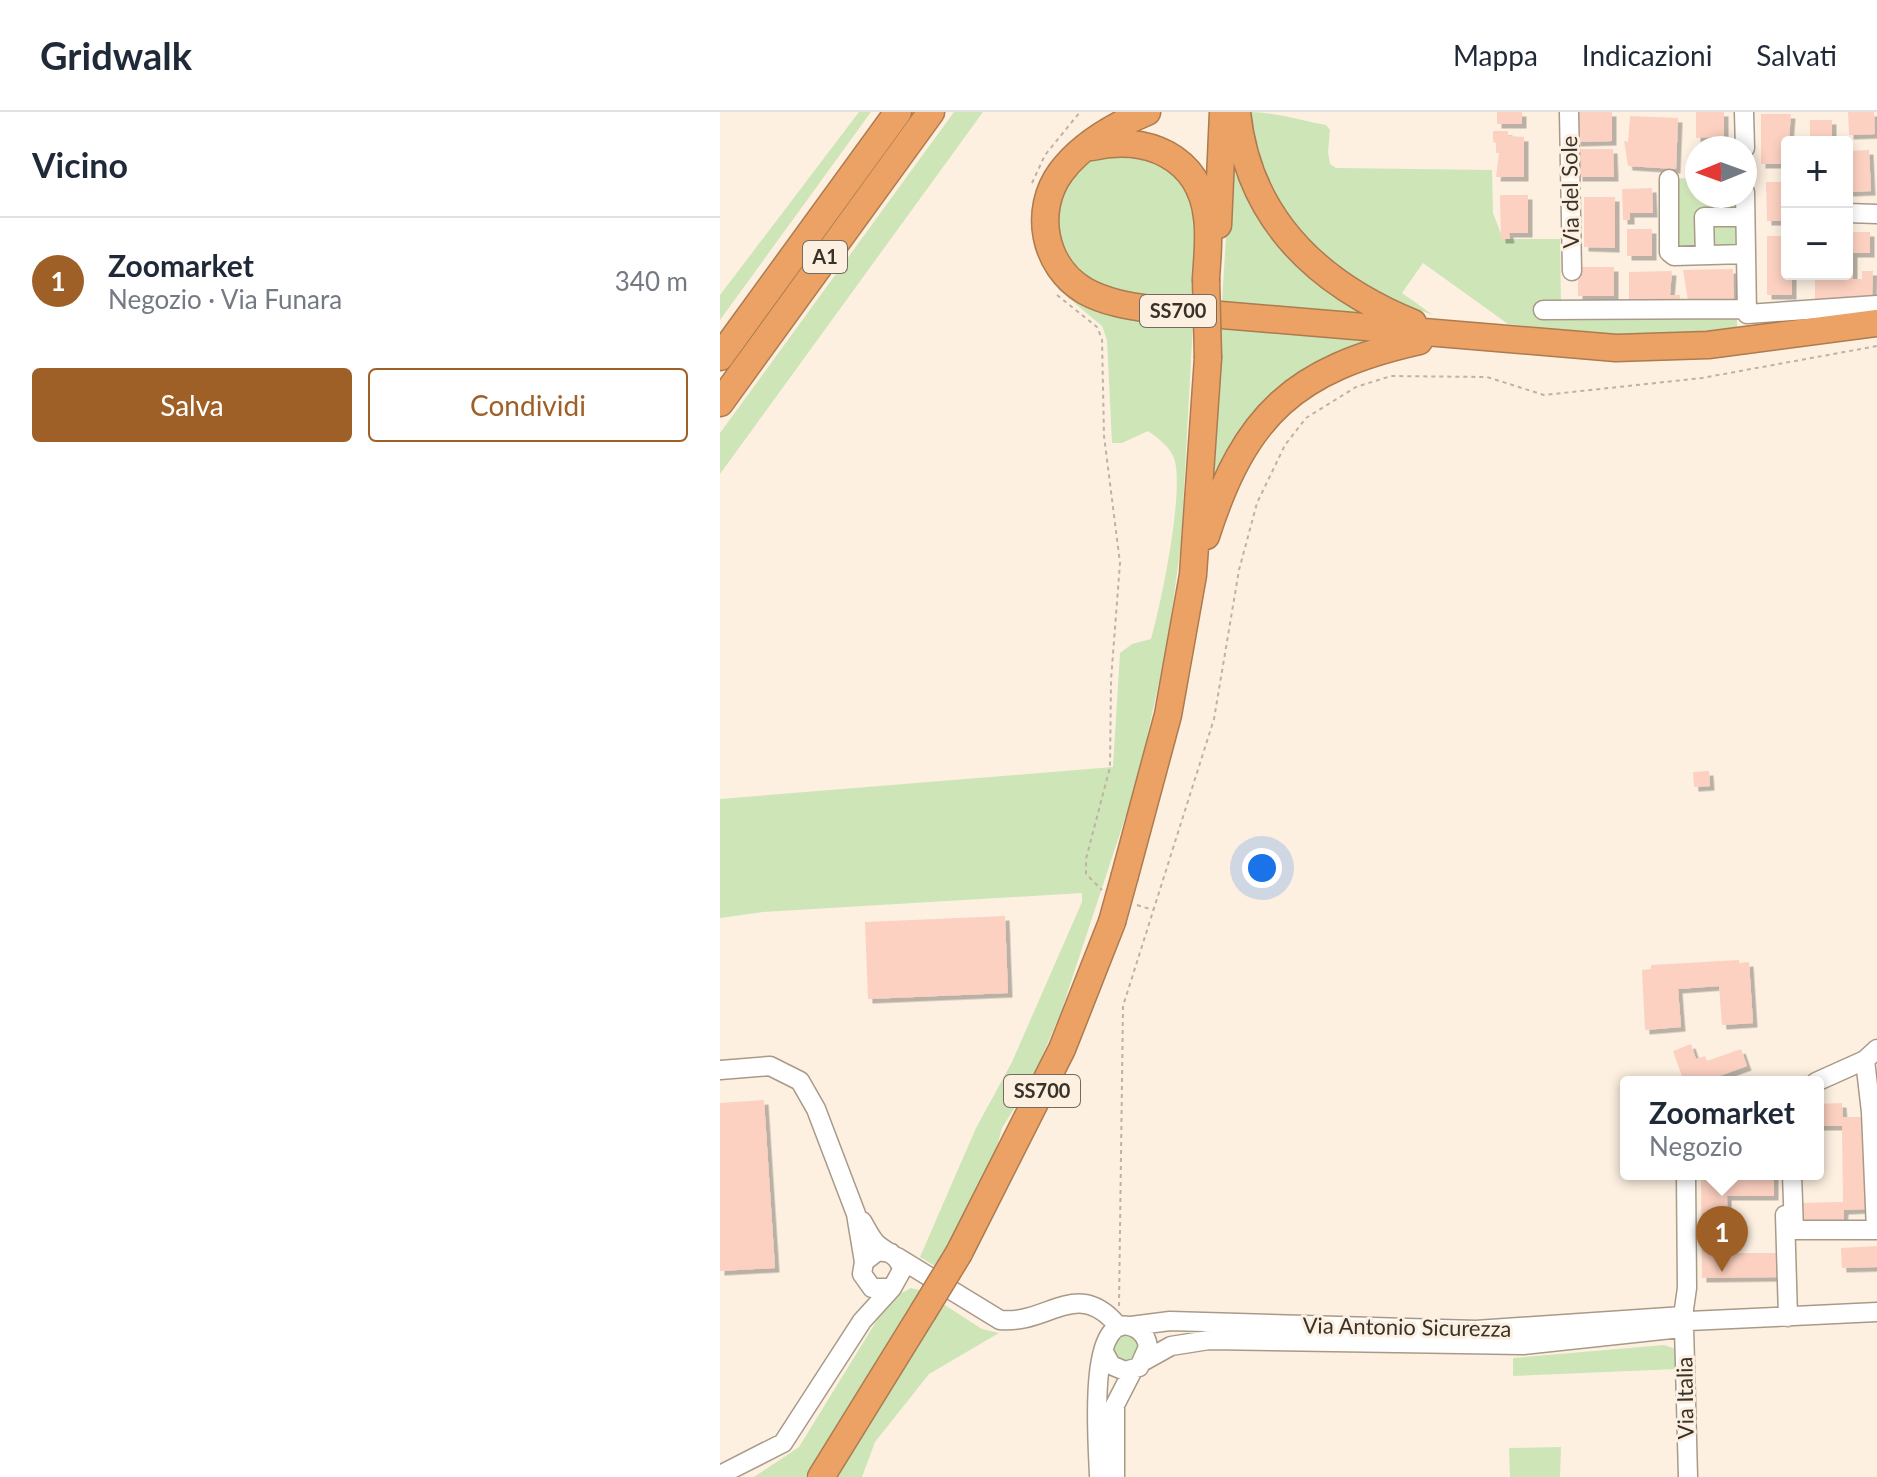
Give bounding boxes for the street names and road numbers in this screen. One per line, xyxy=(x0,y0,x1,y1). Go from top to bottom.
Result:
street label: Via del Sole xyxy=(1555,135,1584,249)
road number: A1 xyxy=(803,241,847,273)
road number: SS700 xyxy=(1140,295,1216,327)
road number: SS700 xyxy=(1004,1075,1080,1107)
street label: Via Antonio Sicurezza xyxy=(1302,1311,1512,1342)
street label: Via Italia xyxy=(1670,1356,1699,1440)

